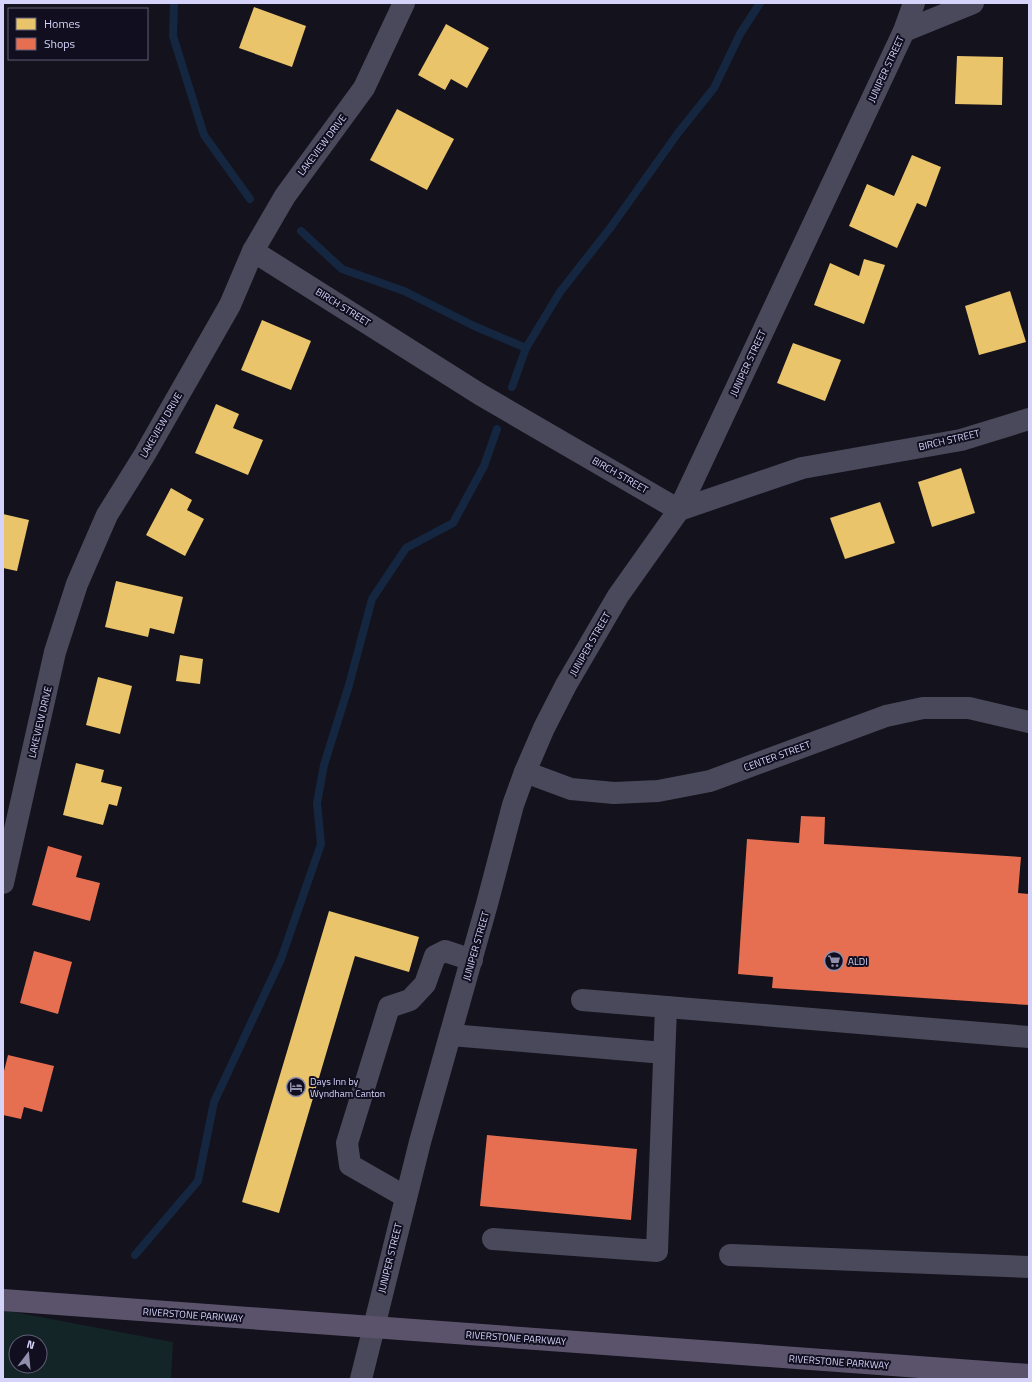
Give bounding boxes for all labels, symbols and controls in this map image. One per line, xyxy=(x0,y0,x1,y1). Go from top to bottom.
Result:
legend xyxy=(8,8,148,60)
text: Homes xyxy=(44,14,80,33)
street label: JUNIPER STREET xyxy=(864,33,908,105)
text: Shops xyxy=(44,34,76,53)
street label: LAKEVIEW DRIVE xyxy=(294,111,350,179)
street label: BIRCH STREET xyxy=(313,284,374,330)
street label: JUNIPER STREET xyxy=(726,327,770,399)
street label: LAKEVIEW DRIVE xyxy=(136,389,186,460)
street label: BIRCH STREET xyxy=(917,426,982,454)
street label: BIRCH STREET xyxy=(589,453,651,497)
street label: JUNIPER STREET xyxy=(566,609,615,679)
street label: LAKEVIEW DRIVE xyxy=(24,684,56,759)
street label: CENTER STREET xyxy=(742,737,813,775)
street label: JUNIPER STREET xyxy=(459,909,493,982)
supermarket icon: ALDI xyxy=(823,950,845,972)
place label: ALDI xyxy=(848,954,868,969)
place label: Days Inn by Wyndham Canton xyxy=(310,1074,385,1101)
hotel icon: Days Inn by Wyndham Canton xyxy=(285,1076,307,1098)
street label: JUNIPER STREET xyxy=(374,1221,406,1295)
street label: RIVERSTONE PARKWAY xyxy=(142,1304,244,1326)
street label: RIVERSTONE PARKWAY xyxy=(465,1327,567,1349)
north arrow xyxy=(8,1334,48,1374)
text: N xyxy=(25,1336,37,1353)
street label: RIVERSTONE PARKWAY xyxy=(788,1351,890,1373)

